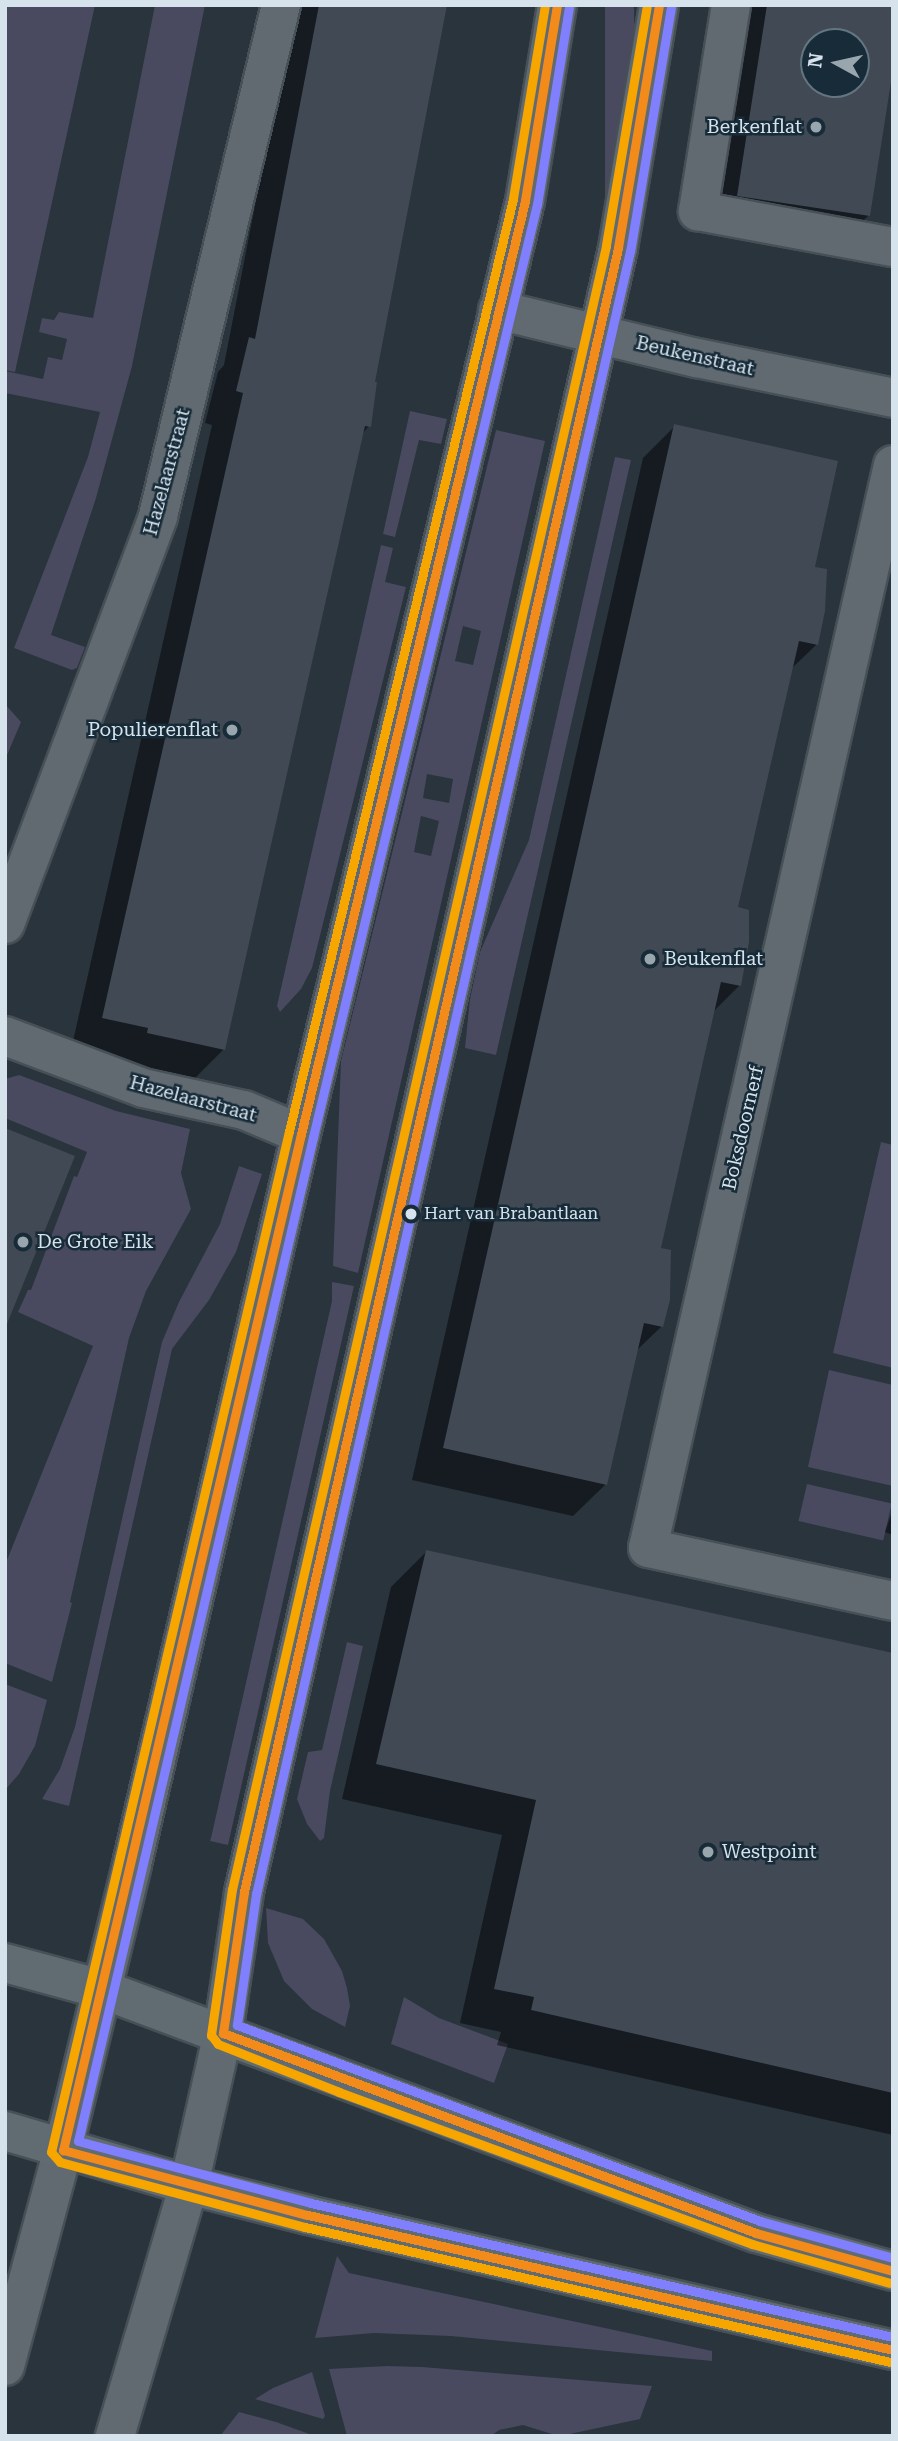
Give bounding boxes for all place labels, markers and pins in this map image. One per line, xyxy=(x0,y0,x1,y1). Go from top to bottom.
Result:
place label: Berkenflat xyxy=(707,116,802,138)
marker: Berkenflat xyxy=(808,119,824,135)
place label: Populierenflat xyxy=(88,719,218,741)
marker: Populierenflat xyxy=(224,722,240,738)
place label: Beukenflat xyxy=(664,948,763,970)
marker: Beukenflat xyxy=(642,951,658,967)
place label: Hart van Brabantlaan xyxy=(424,1204,598,1224)
marker: Hart van Brabantlaan xyxy=(404,1207,418,1221)
place label: De Grote Eik xyxy=(37,1231,154,1253)
marker: De Grote Eik xyxy=(15,1234,31,1250)
place label: Westpoint xyxy=(722,1841,817,1863)
marker: Westpoint xyxy=(700,1844,716,1860)

